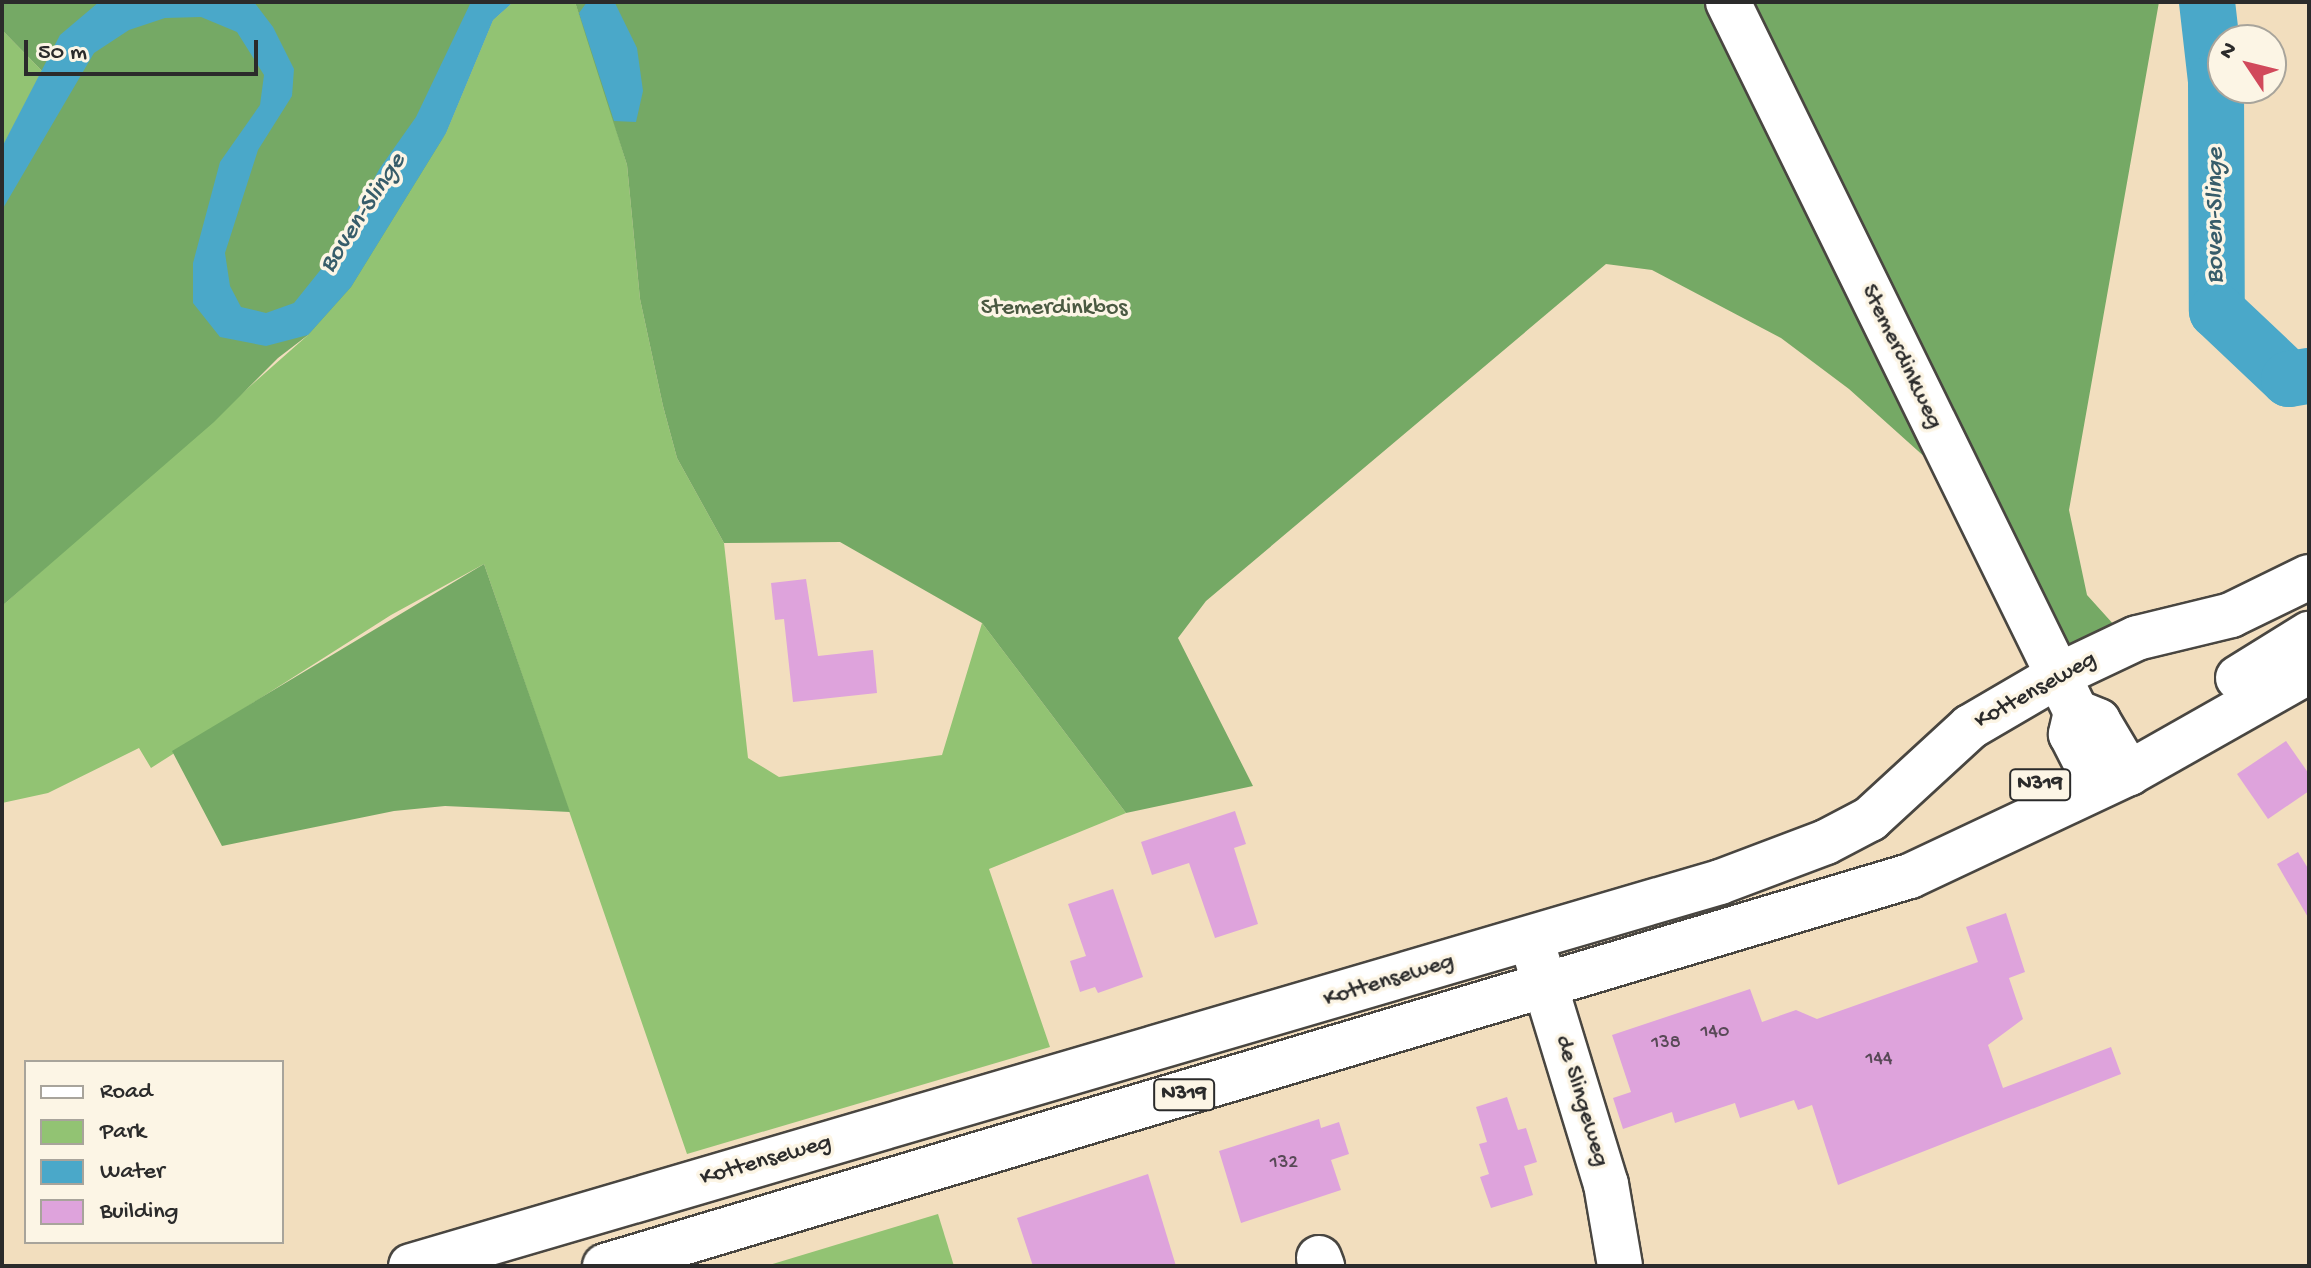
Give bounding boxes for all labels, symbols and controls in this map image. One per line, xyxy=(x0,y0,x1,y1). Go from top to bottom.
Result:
scale bar xyxy=(28,24,262,74)
north arrow xyxy=(2207,24,2287,104)
text: N xyxy=(2214,38,2244,65)
text: 50 m xyxy=(38,39,87,68)
water label: Boven-Slinge xyxy=(314,148,414,280)
water label: Boven-Slinge xyxy=(2201,148,2233,284)
street label: Stemerdinkweg xyxy=(1854,280,1948,434)
park label: Stemerdinkbos xyxy=(981,295,1127,323)
street label: Kottenseweg xyxy=(1970,646,2102,736)
road number: N319 xyxy=(2008,767,2072,803)
street label: Kottenseweg xyxy=(1320,948,1458,1014)
house number: 140 xyxy=(1701,1020,1729,1044)
house number: 138 xyxy=(1651,1031,1681,1055)
street label: de Slingeweg xyxy=(1547,1032,1615,1170)
house number: 144 xyxy=(1865,1047,1893,1071)
legend xyxy=(24,1060,284,1244)
road number: N319 xyxy=(1152,1077,1216,1113)
text: Road xyxy=(100,1078,152,1107)
text: Park xyxy=(100,1118,146,1147)
street label: Kottenseweg xyxy=(697,1129,835,1193)
house number: 132 xyxy=(1270,1151,1298,1175)
text: Water xyxy=(100,1158,164,1187)
text: Building xyxy=(100,1198,178,1227)

